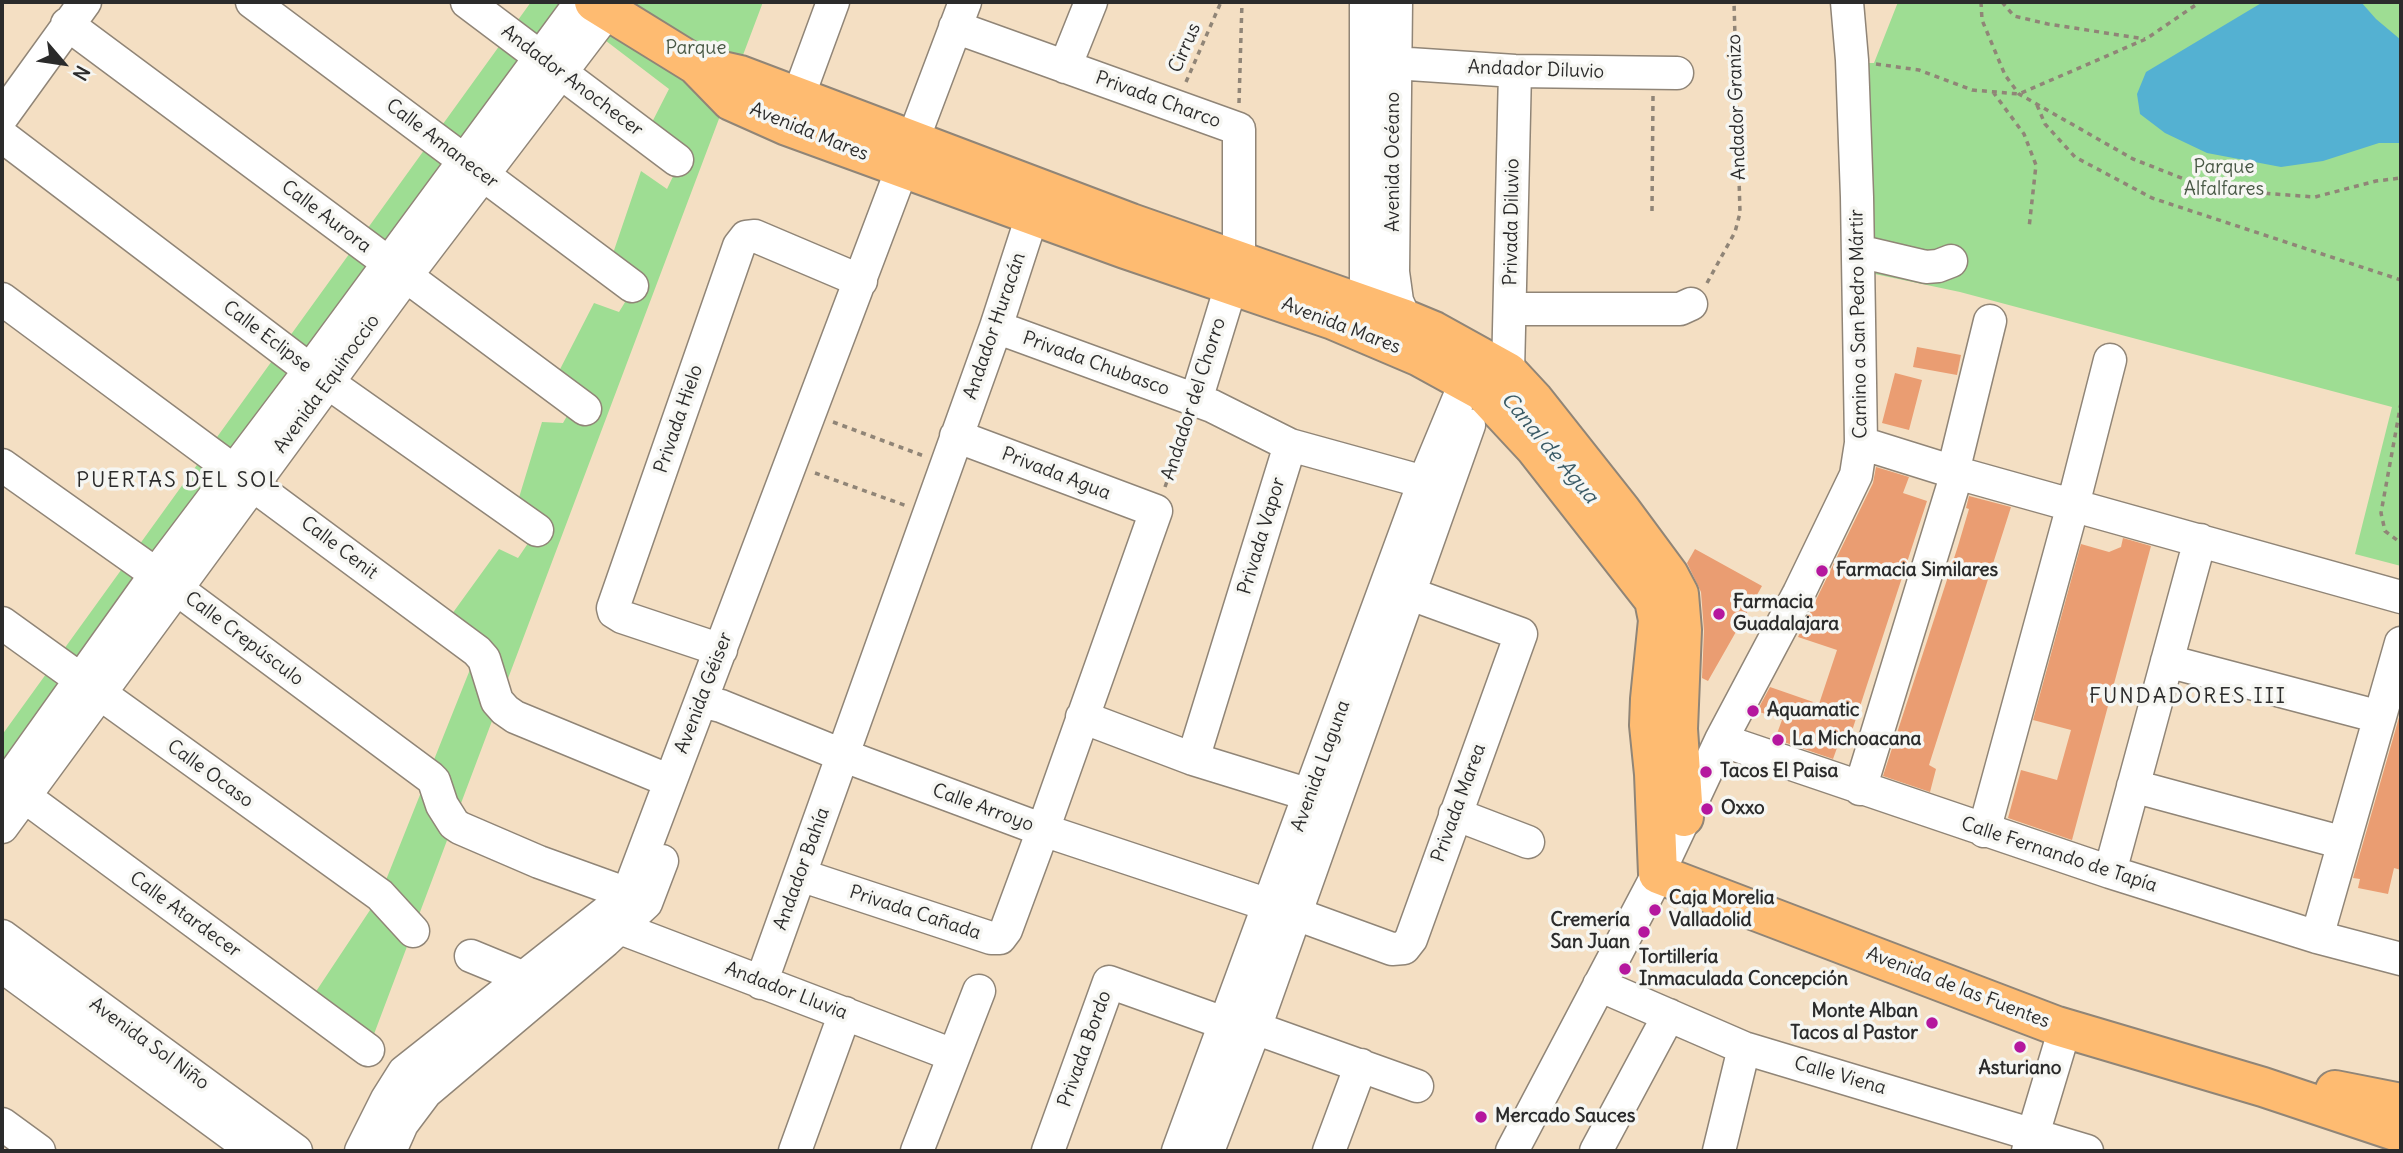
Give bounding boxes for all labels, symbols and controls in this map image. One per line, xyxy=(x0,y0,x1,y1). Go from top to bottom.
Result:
street label: Andador Anochecer xyxy=(497,20,647,142)
street label: Cirrus xyxy=(1164,20,1206,76)
north arrow xyxy=(28,28,98,98)
street label: Andador Granizo xyxy=(1723,34,1751,180)
park label: Parque xyxy=(665,38,727,60)
street label: Andador Diluvio xyxy=(1467,56,1605,84)
text: N xyxy=(68,62,95,85)
street label: Privada Charco xyxy=(1092,67,1224,133)
street label: Avenida Océano xyxy=(1383,92,1405,232)
street label: Calle Amanecer xyxy=(381,94,503,194)
street label: Avenida Mares xyxy=(747,98,871,166)
park label: Parque Alfalfares xyxy=(2184,157,2264,201)
street label: Privada Diluvio xyxy=(1499,158,1525,286)
street label: Calle Aurora xyxy=(277,176,375,258)
street label: Camino a San Pedro Mártir xyxy=(1846,209,1872,439)
street label: Andador Huracán xyxy=(959,250,1031,402)
street label: Avenida Mares xyxy=(1278,293,1404,359)
street label: Calle Eclipse xyxy=(218,296,316,378)
street label: Avenida Equinoccio xyxy=(269,310,385,458)
street label: Andador del Chorro xyxy=(1157,315,1231,483)
street label: Privada Chubasco xyxy=(1020,327,1172,401)
street label: Privada Hielo xyxy=(650,362,708,476)
water label: Canal de Agua xyxy=(1495,387,1603,509)
street label: Privada Agua xyxy=(998,443,1114,505)
district label: PUERTAS DEL SOL xyxy=(78,468,280,494)
street label: Privada Vapor xyxy=(1233,475,1291,597)
street label: Calle Cenit xyxy=(296,512,382,584)
place label: Farmacia Similares xyxy=(1836,560,1998,582)
marker: Farmacia Similares xyxy=(1814,563,1830,579)
street label: Calle Crepúsculo xyxy=(180,587,308,691)
place label: Farmacia Guadalajara xyxy=(1733,592,1839,636)
marker: Farmacia Guadalajara xyxy=(1711,606,1727,622)
street label: Avenida Géiser xyxy=(670,629,738,757)
district label: FUNDADORES III xyxy=(2091,684,2285,710)
street label: Avenida Laguna xyxy=(1287,697,1355,835)
place label: Aquamatic xyxy=(1767,700,1859,722)
marker: Aquamatic xyxy=(1745,703,1761,719)
place label: La Michoacana xyxy=(1792,729,1921,751)
marker: La Michoacana xyxy=(1770,732,1786,748)
street label: Calle Ocaso xyxy=(162,735,258,813)
street label: Privada Marea xyxy=(1427,741,1491,865)
place label: Tacos El Paisa xyxy=(1720,761,1838,783)
marker: Tacos El Paisa xyxy=(1698,764,1714,780)
street label: Calle Arroyo xyxy=(929,779,1037,837)
place label: Oxxo xyxy=(1721,798,1765,820)
marker: Oxxo xyxy=(1699,801,1715,817)
street label: Andador Bahía xyxy=(769,805,835,933)
street label: Calle Fernando de Tapía xyxy=(1958,813,2160,897)
street label: Calle Atardecer xyxy=(125,867,245,963)
street label: Privada Cañada xyxy=(846,881,984,945)
place label: Caja Morelia Valladolid xyxy=(1669,888,1775,932)
marker: Caja Morelia Valladolid xyxy=(1647,902,1663,918)
place label: Cremería San Juan xyxy=(1550,910,1630,954)
marker: Cremería San Juan xyxy=(1636,924,1652,940)
street label: Avenida de las Fuentes xyxy=(1863,942,2053,1034)
place label: Tortillería Inmaculada Concepción xyxy=(1639,947,1848,991)
street label: Andador Lluvia xyxy=(722,957,850,1025)
marker: Tortillería Inmaculada Concepción xyxy=(1617,961,1633,977)
street label: Privada Bordo xyxy=(1053,988,1117,1110)
street label: Avenida Sol Niño xyxy=(85,993,213,1095)
place label: Monte Alban Tacos al Pastor xyxy=(1790,1001,1918,1045)
marker: Monte Alban Tacos al Pastor xyxy=(1924,1015,1940,1031)
marker: Asturiano xyxy=(2012,1039,2028,1055)
street label: Calle Viena xyxy=(1791,1052,1889,1100)
place label: Asturiano xyxy=(1979,1058,2061,1080)
place label: Mercado Sauces xyxy=(1495,1106,1635,1128)
marker: Mercado Sauces xyxy=(1473,1109,1489,1125)

